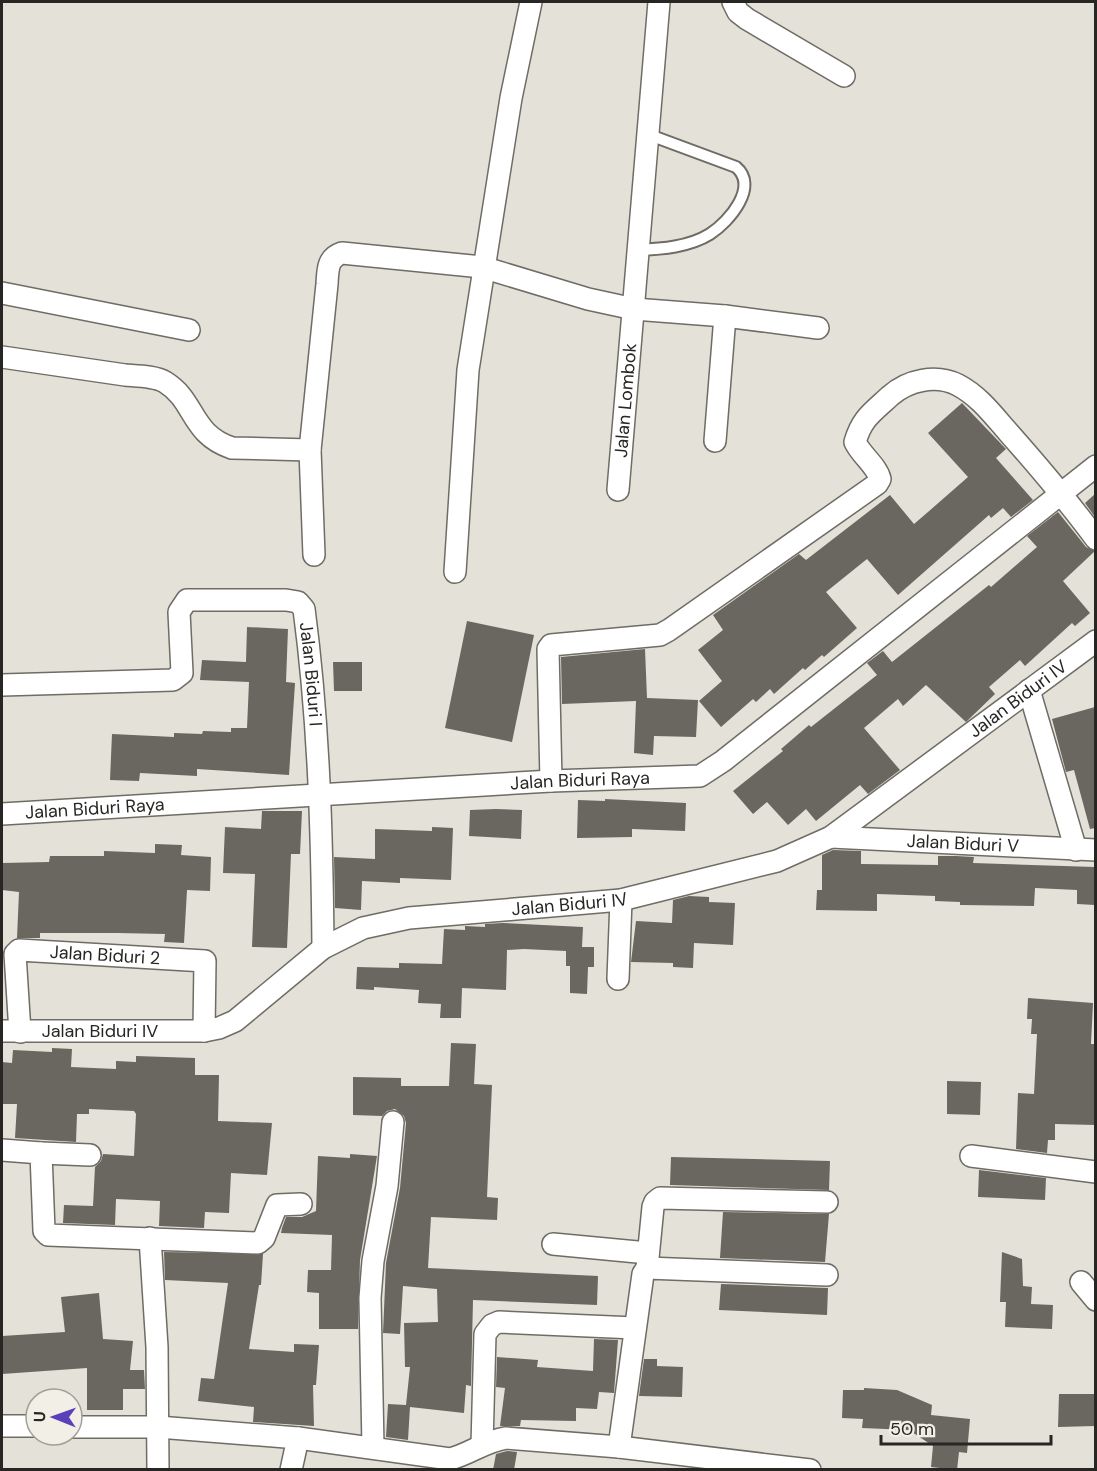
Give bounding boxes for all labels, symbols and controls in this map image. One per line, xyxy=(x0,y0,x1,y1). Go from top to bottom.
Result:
street label: Jalan Lombok xyxy=(609,342,642,458)
street label: Jalan Biduri I xyxy=(294,621,328,727)
street label: Jalan Biduri IV xyxy=(964,654,1072,743)
street label: Jalan Biduri Raya xyxy=(510,766,650,795)
street label: Jalan Biduri Raya xyxy=(24,792,165,825)
street label: Jalan Biduri V xyxy=(906,829,1020,858)
street label: Jalan Biduri IV xyxy=(510,887,630,921)
street label: Jalan Biduri 2 xyxy=(49,940,161,970)
street label: Jalan Biduri IV xyxy=(42,1019,158,1043)
north arrow xyxy=(24,1387,84,1447)
scale bar xyxy=(881,1408,1050,1446)
text: U xyxy=(29,1411,50,1422)
text: 50 m xyxy=(890,1417,934,1441)

